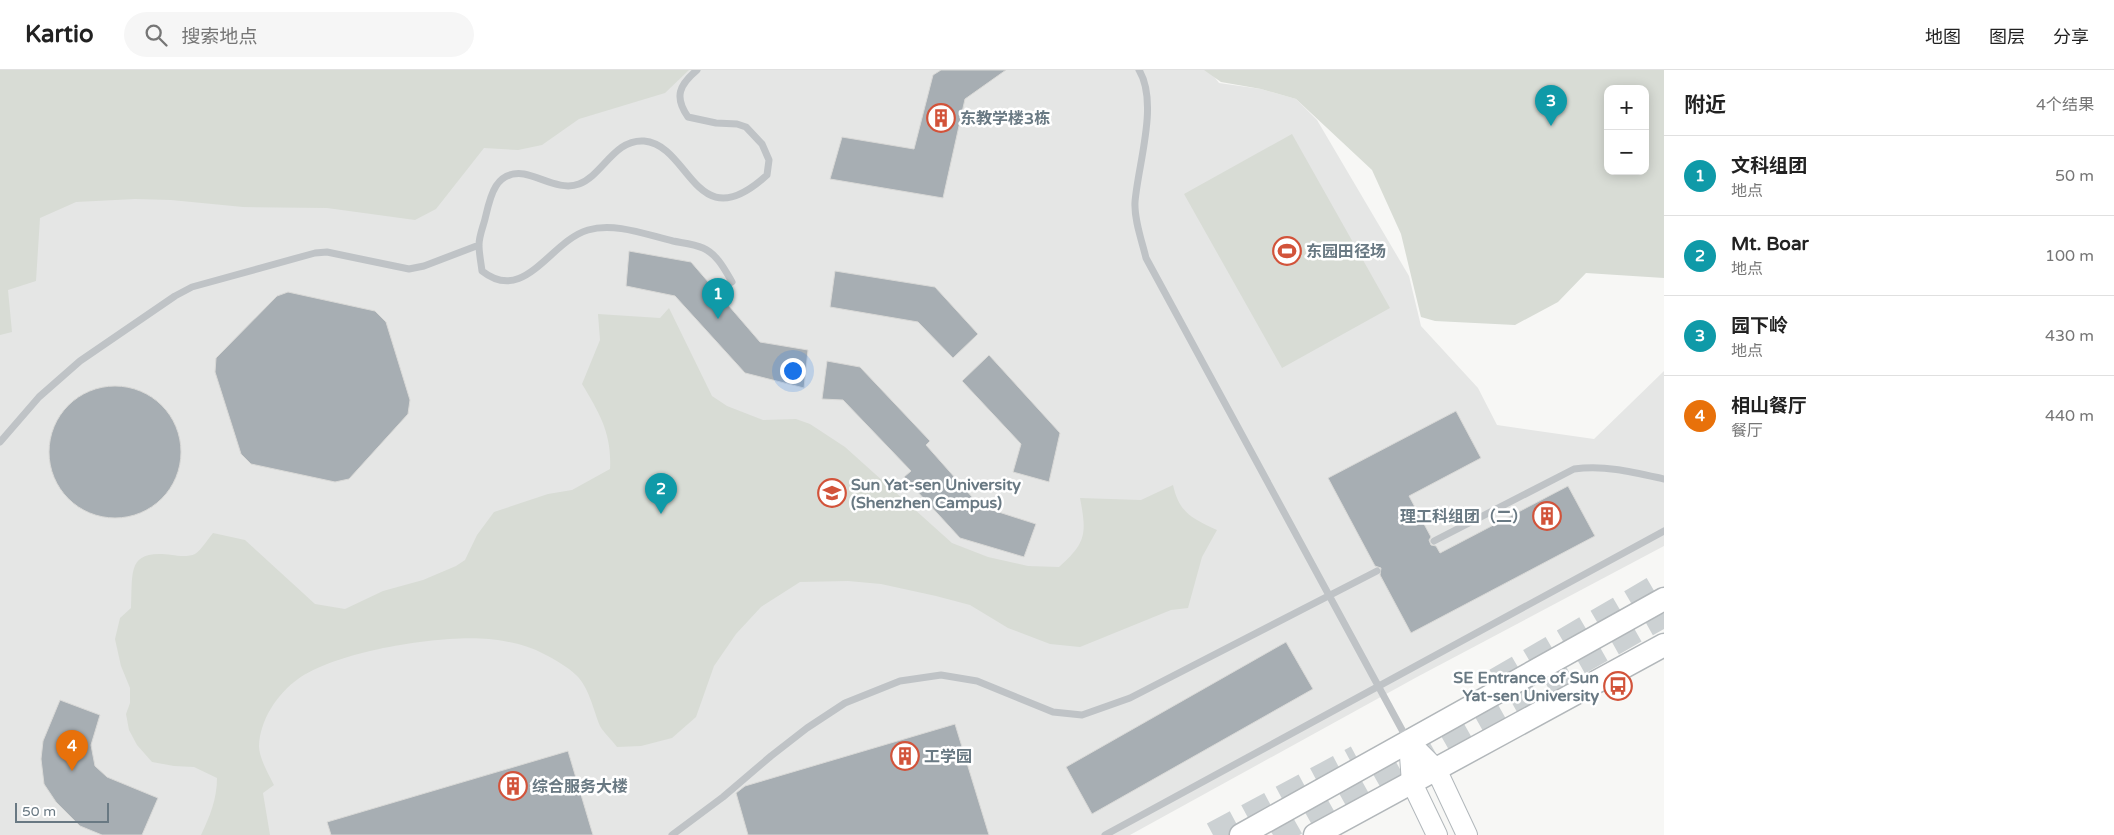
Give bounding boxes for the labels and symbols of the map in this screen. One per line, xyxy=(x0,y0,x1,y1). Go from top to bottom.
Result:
pin: 3 xyxy=(1535,85,1567,126)
building icon: 东教学楼3栋 xyxy=(926,103,956,133)
place label: 东教学楼3栋 xyxy=(960,109,1050,129)
sports icon: 东园田径场 xyxy=(1272,236,1302,266)
place label: 东园田径场 xyxy=(1306,242,1386,262)
pin: 1 xyxy=(702,278,734,319)
your location xyxy=(780,358,806,384)
pin: 2 xyxy=(645,473,677,514)
place label: Sun Yat-sen University (Shenzhen Campus) xyxy=(851,475,1021,513)
school or university icon: Sun Yat-sen University (Shenzhen Campus) xyxy=(817,478,847,508)
building icon: 理工科组团（二） xyxy=(1532,501,1562,531)
place label: 理工科组团（二） xyxy=(1400,507,1528,527)
place label: SE Entrance of Sun Yat-sen University xyxy=(1453,668,1599,706)
bus stop icon: SE Entrance of Sun Yat-sen University xyxy=(1603,671,1633,701)
pin: 4 xyxy=(56,730,88,771)
building icon: 工学园 xyxy=(890,741,920,771)
place label: 工学园 xyxy=(924,747,972,767)
building icon: 综合服务大楼 xyxy=(498,771,528,801)
place label: 综合服务大楼 xyxy=(532,777,628,797)
scale bar xyxy=(15,800,109,823)

